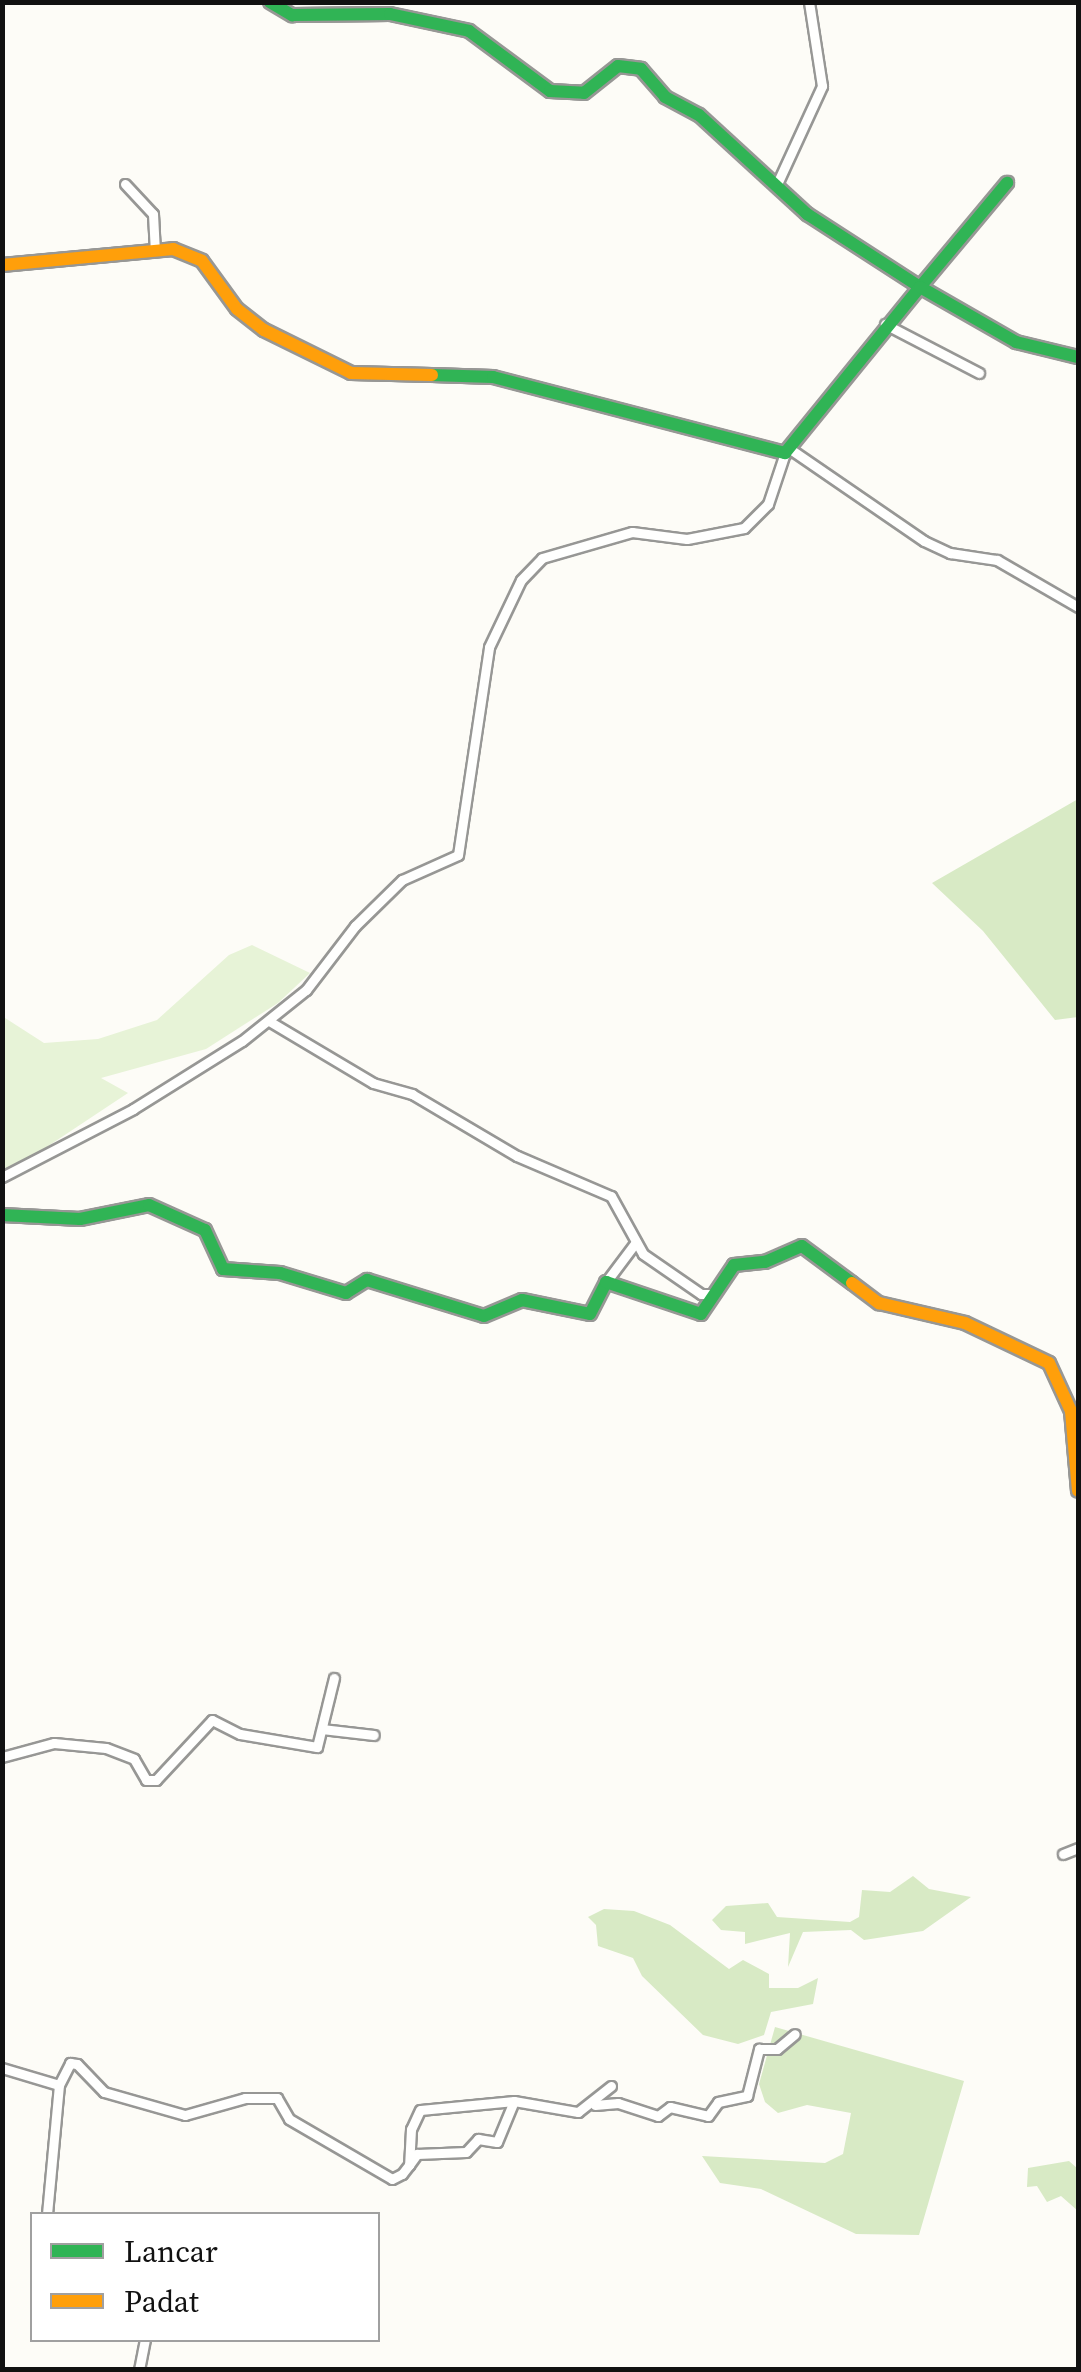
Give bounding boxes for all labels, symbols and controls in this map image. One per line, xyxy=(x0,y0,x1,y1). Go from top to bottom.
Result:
legend xyxy=(30,2212,380,2342)
text: Lancar xyxy=(124,2231,218,2272)
text: Padat xyxy=(124,2281,199,2322)

